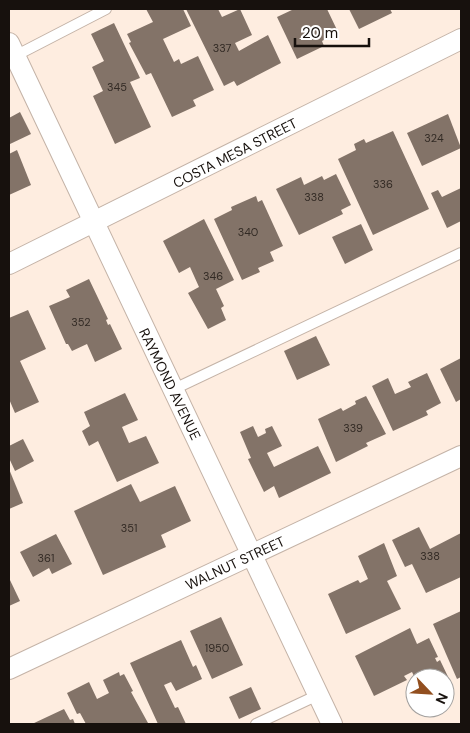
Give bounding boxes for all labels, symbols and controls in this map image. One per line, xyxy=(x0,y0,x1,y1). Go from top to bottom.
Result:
scale bar xyxy=(295,15,369,47)
text: 20 m xyxy=(302,23,338,43)
house number: 337 xyxy=(213,41,231,55)
house number: 345 xyxy=(107,80,127,94)
street label: COSTA MESA STREET xyxy=(170,114,300,192)
house number: 324 xyxy=(424,131,444,145)
house number: 336 xyxy=(373,177,393,191)
house number: 338 xyxy=(304,190,324,204)
house number: 340 xyxy=(238,225,258,239)
house number: 346 xyxy=(203,269,223,283)
house number: 352 xyxy=(71,315,91,329)
street label: RAYMOND AVENUE xyxy=(135,325,205,443)
house number: 339 xyxy=(343,421,363,435)
house number: 351 xyxy=(121,521,137,535)
street label: WALNUT STREET xyxy=(183,532,288,594)
house number: 338 xyxy=(420,549,440,563)
house number: 361 xyxy=(38,551,54,565)
house number: 1950 xyxy=(205,641,229,655)
north arrow xyxy=(405,668,455,718)
text: N xyxy=(431,690,452,707)

